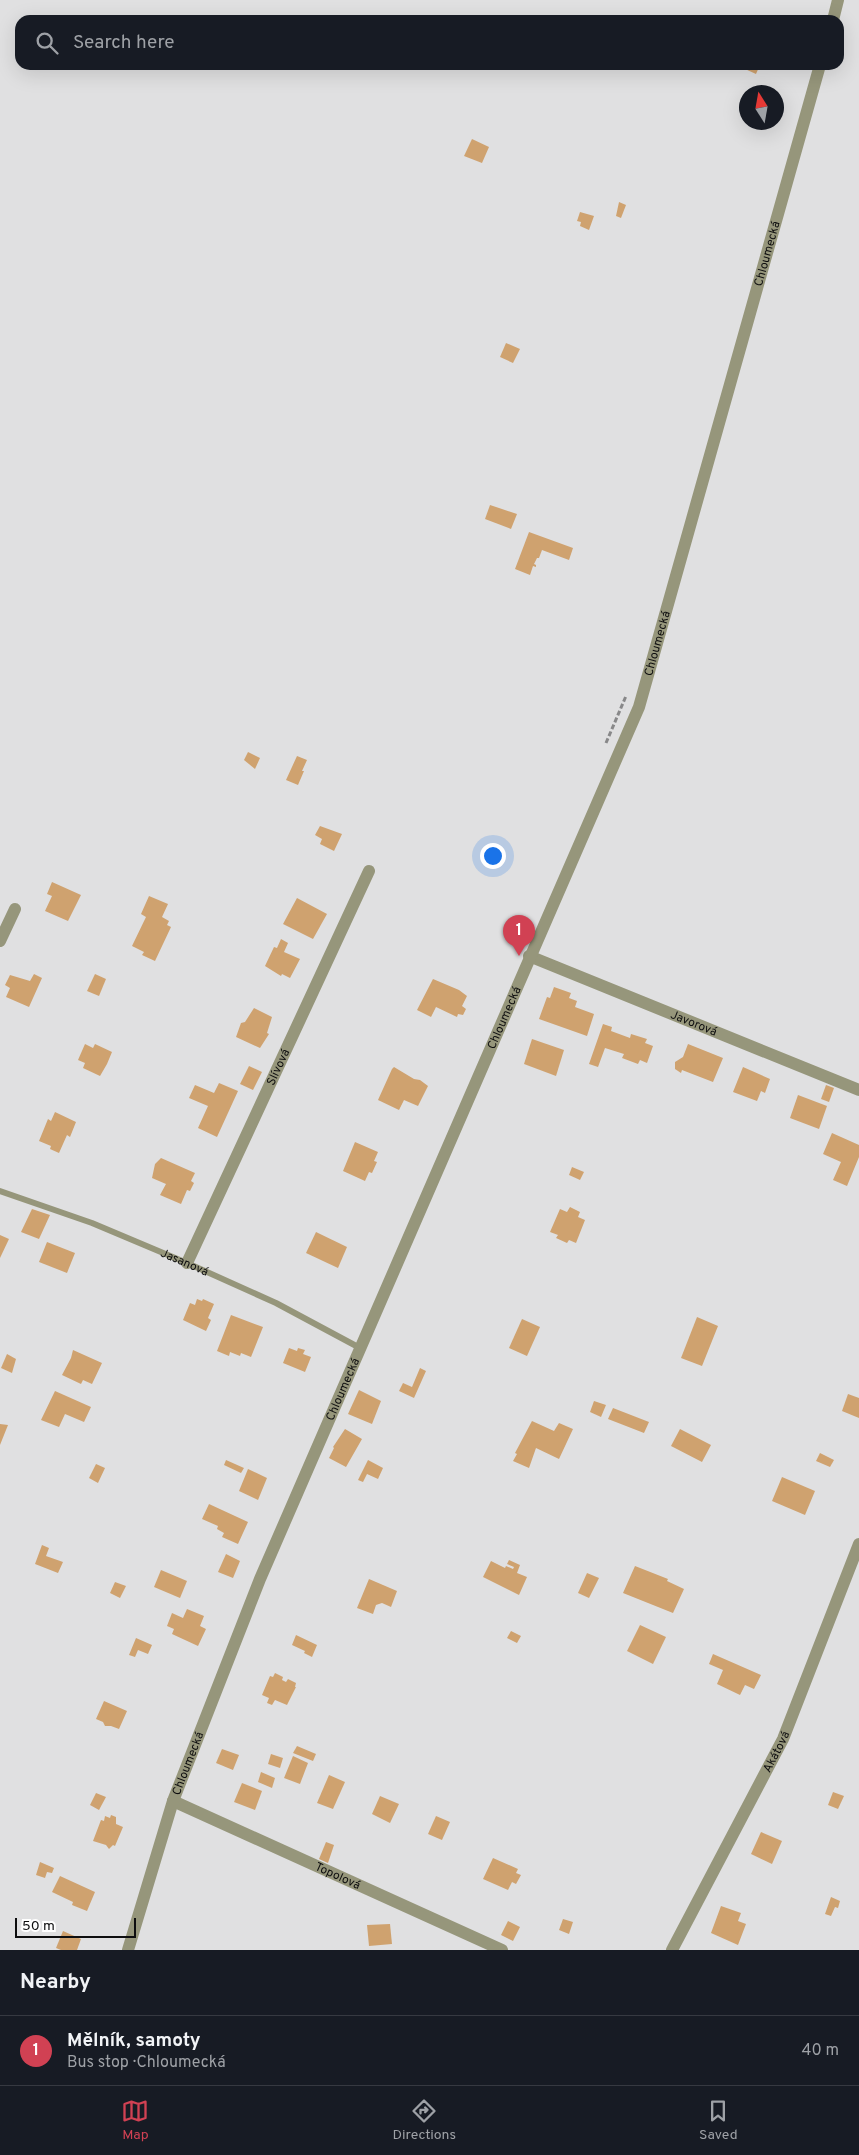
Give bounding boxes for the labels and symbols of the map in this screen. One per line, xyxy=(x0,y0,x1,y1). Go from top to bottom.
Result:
north arrow xyxy=(739,85,784,130)
street label: Chloumecká xyxy=(751,219,785,288)
street label: Chloumecká xyxy=(641,609,675,678)
your location xyxy=(480,843,506,869)
pin: 1 xyxy=(503,915,535,956)
street label: Chloumecká xyxy=(484,984,526,1052)
street label: Javorová xyxy=(668,1007,719,1041)
street label: Slívová xyxy=(263,1047,294,1088)
street label: Jasanová xyxy=(158,1246,211,1281)
street label: Chloumecká xyxy=(323,1356,364,1424)
street label: Akátová xyxy=(760,1729,794,1776)
street label: Chloumecká xyxy=(169,1730,208,1798)
street label: Topolová xyxy=(312,1859,363,1894)
scale bar xyxy=(15,1915,136,1938)

